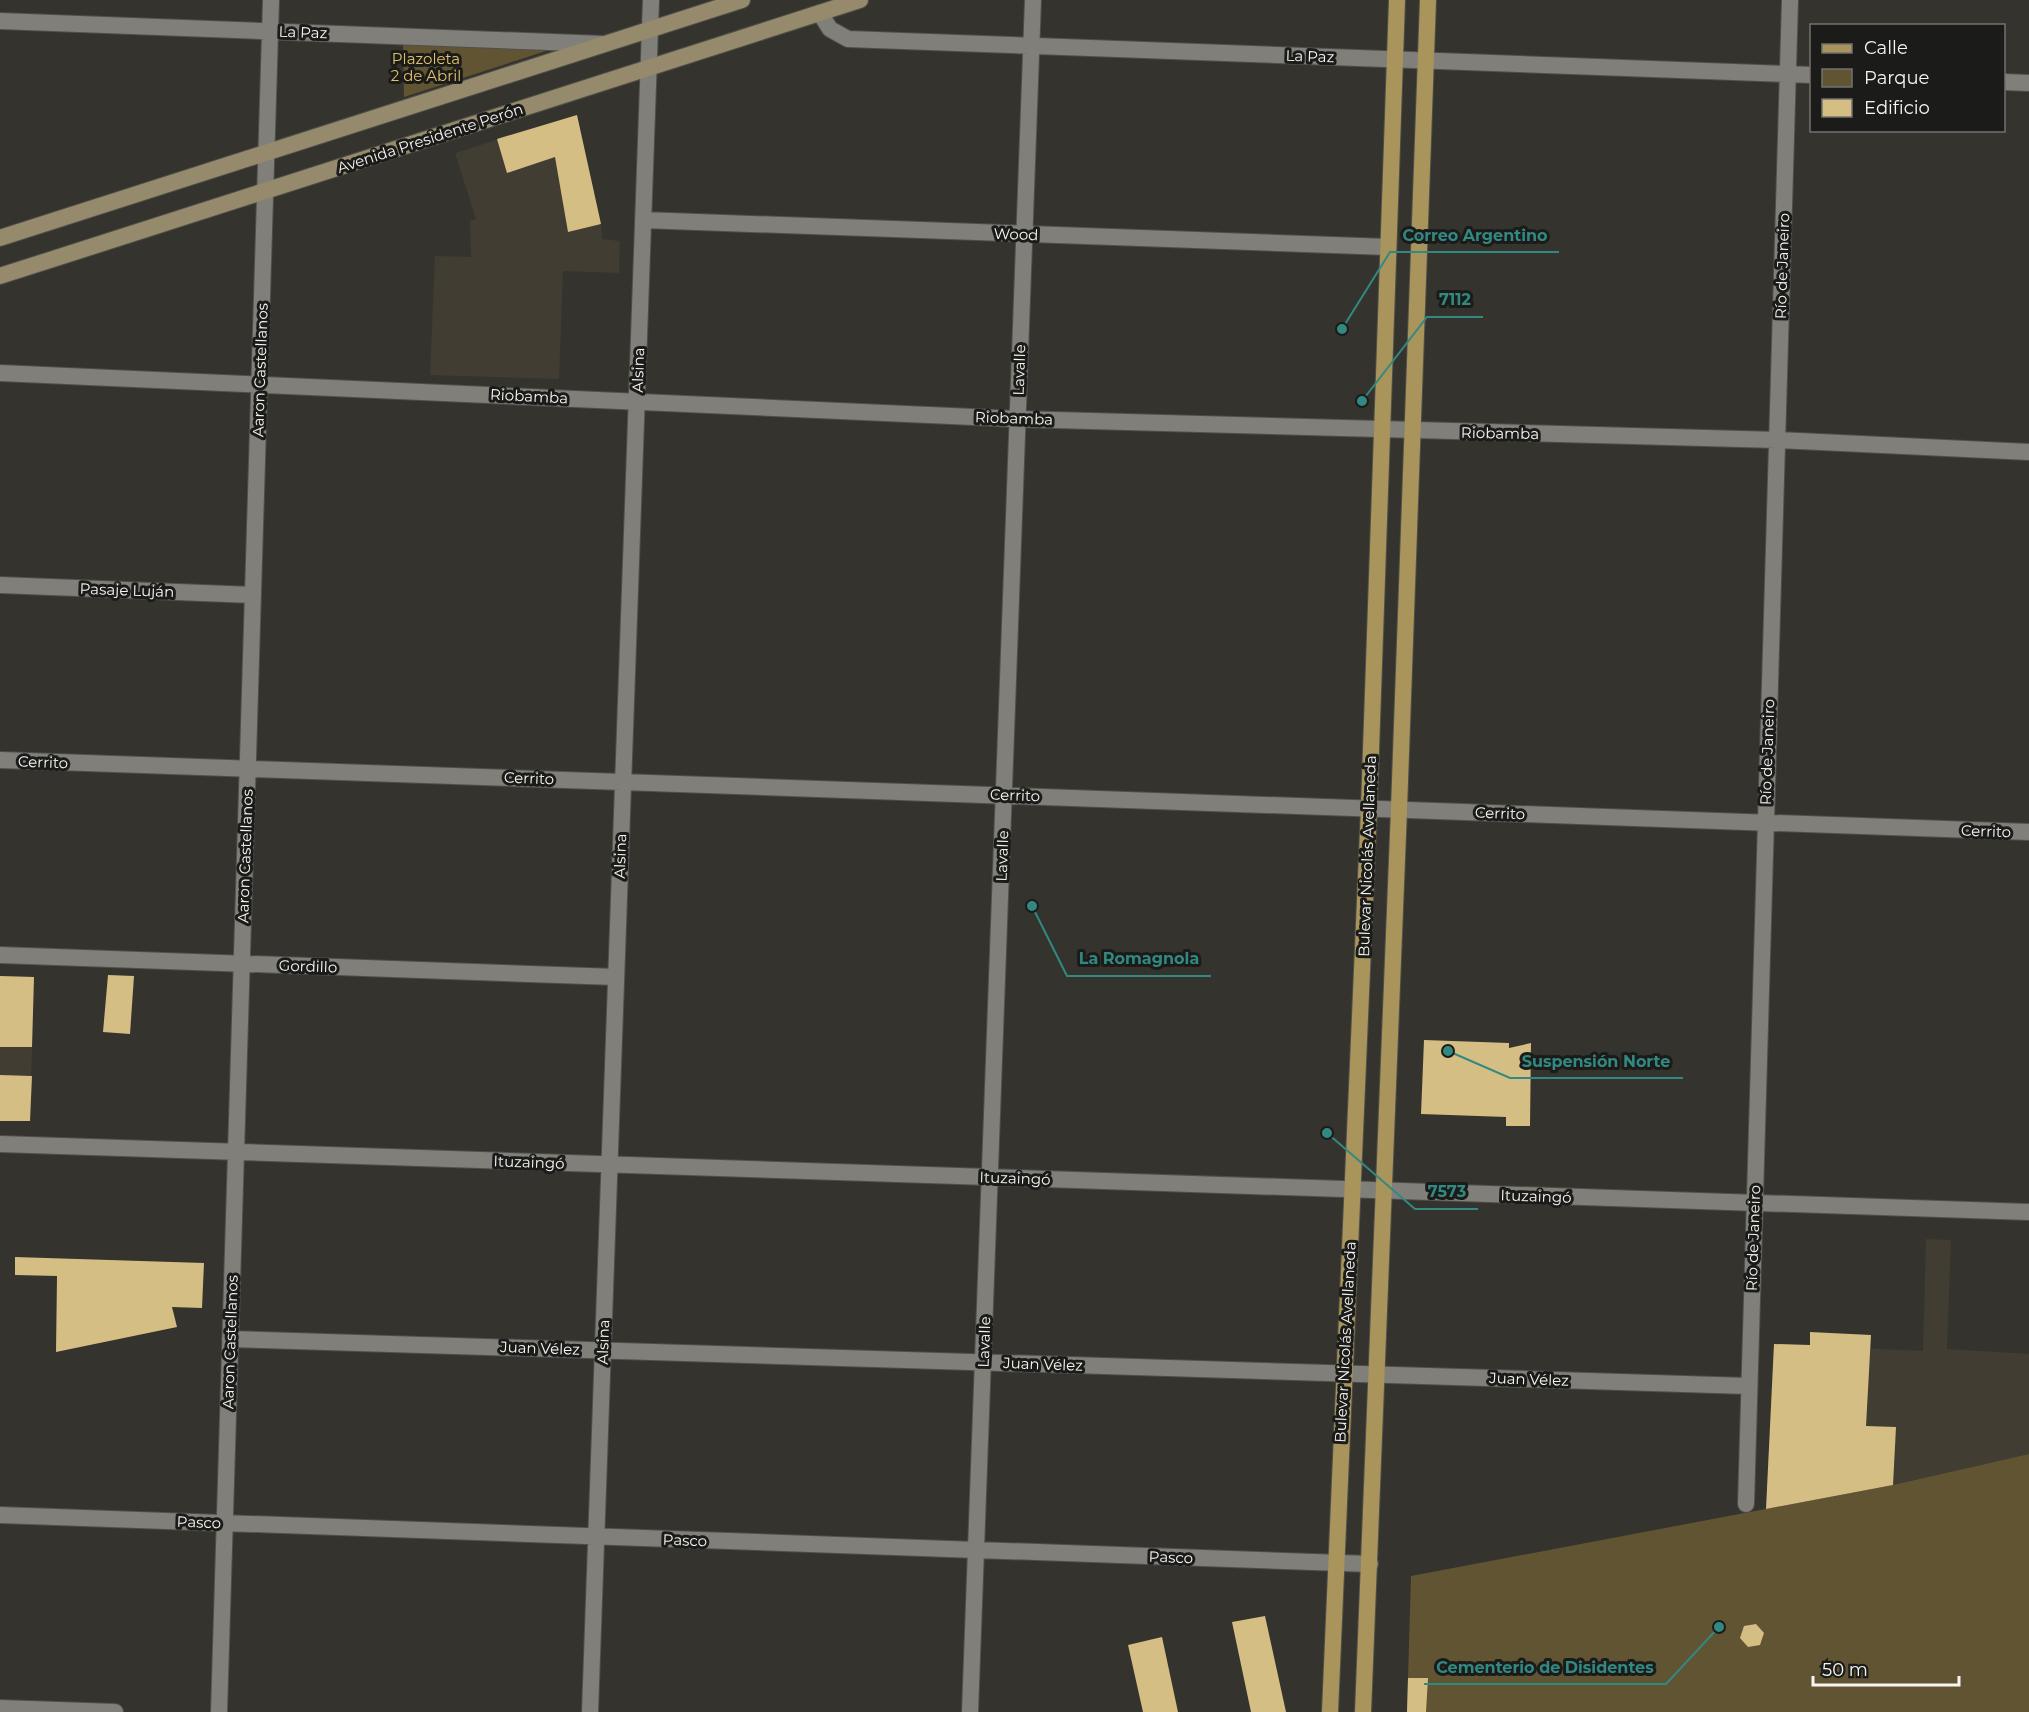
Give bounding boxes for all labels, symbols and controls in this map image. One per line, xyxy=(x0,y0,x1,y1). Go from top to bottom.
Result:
street label: La Paz xyxy=(278,22,328,42)
legend xyxy=(1810,24,2005,132)
text: Calle xyxy=(1864,37,1908,59)
street label: La Paz xyxy=(1285,46,1335,66)
park label: Plazoleta 2 de Abril xyxy=(391,49,461,85)
text: Parque xyxy=(1864,67,1930,89)
text: Edificio xyxy=(1864,97,1930,119)
street label: Avenida Presidente Perón xyxy=(335,99,525,177)
street label: Río de Janeiro xyxy=(1771,213,1793,319)
callout: Correo Argentino xyxy=(1390,218,1559,252)
street label: Wood xyxy=(993,224,1039,244)
text: Correo Argentino xyxy=(1402,226,1548,245)
callout: 7112 xyxy=(1427,283,1483,317)
text: 7112 xyxy=(1439,290,1471,309)
street label: Aaron Castellanos xyxy=(248,303,272,437)
street label: Lavalle xyxy=(1009,344,1029,396)
street label: Alsina xyxy=(628,347,648,393)
street label: Riobamba xyxy=(489,384,569,408)
street label: Riobamba xyxy=(975,407,1053,429)
street label: Riobamba xyxy=(1461,423,1539,443)
street label: Pasaje Luján xyxy=(79,579,175,601)
street label: Río de Janeiro xyxy=(1756,699,1778,805)
street label: Cerrito xyxy=(18,752,68,772)
street label: Bulevar Nicolás Avellaneda xyxy=(1354,755,1380,957)
street label: Cerrito xyxy=(504,768,554,788)
street label: Cerrito xyxy=(990,785,1040,805)
street label: Aaron Castellanos xyxy=(233,789,257,923)
street label: Cerrito xyxy=(1475,803,1525,823)
street label: Cerrito xyxy=(1961,821,2011,841)
street label: Lavalle xyxy=(992,830,1012,882)
street label: Alsina xyxy=(610,833,630,879)
callout: La Romagnola xyxy=(1067,942,1211,976)
text: La Romagnola xyxy=(1079,949,1199,968)
street label: Gordillo xyxy=(278,955,338,977)
callout: Suspensión Norte xyxy=(1510,1044,1683,1078)
text: Suspensión Norte xyxy=(1522,1052,1670,1071)
street label: Ituzaingó xyxy=(493,1151,565,1173)
street label: Ituzaingó xyxy=(979,1167,1051,1189)
callout: 7573 xyxy=(1415,1175,1478,1209)
text: 7573 xyxy=(1428,1182,1466,1201)
street label: Ituzaingó xyxy=(1500,1185,1572,1207)
street label: Río de Janeiro xyxy=(1742,1185,1764,1291)
street label: Bulevar Nicolás Avellaneda xyxy=(1330,1241,1360,1443)
street label: Aaron Castellanos xyxy=(218,1275,242,1409)
street label: Lavalle xyxy=(974,1316,994,1368)
street label: Alsina xyxy=(593,1319,613,1365)
street label: Juan Vélez xyxy=(499,1337,581,1359)
street label: Juan Vélez xyxy=(1002,1353,1084,1375)
street label: Juan Vélez xyxy=(1488,1368,1570,1390)
street label: Pasco xyxy=(176,1512,222,1532)
street label: Pasco xyxy=(662,1530,708,1550)
street label: Pasco xyxy=(1148,1547,1194,1567)
scale bar xyxy=(1813,1649,1958,1687)
callout: Cementerio de Disidentes xyxy=(1424,1650,1666,1684)
text: Cementerio de Disidentes xyxy=(1436,1658,1654,1677)
text: 50 m xyxy=(1822,1659,1868,1681)

